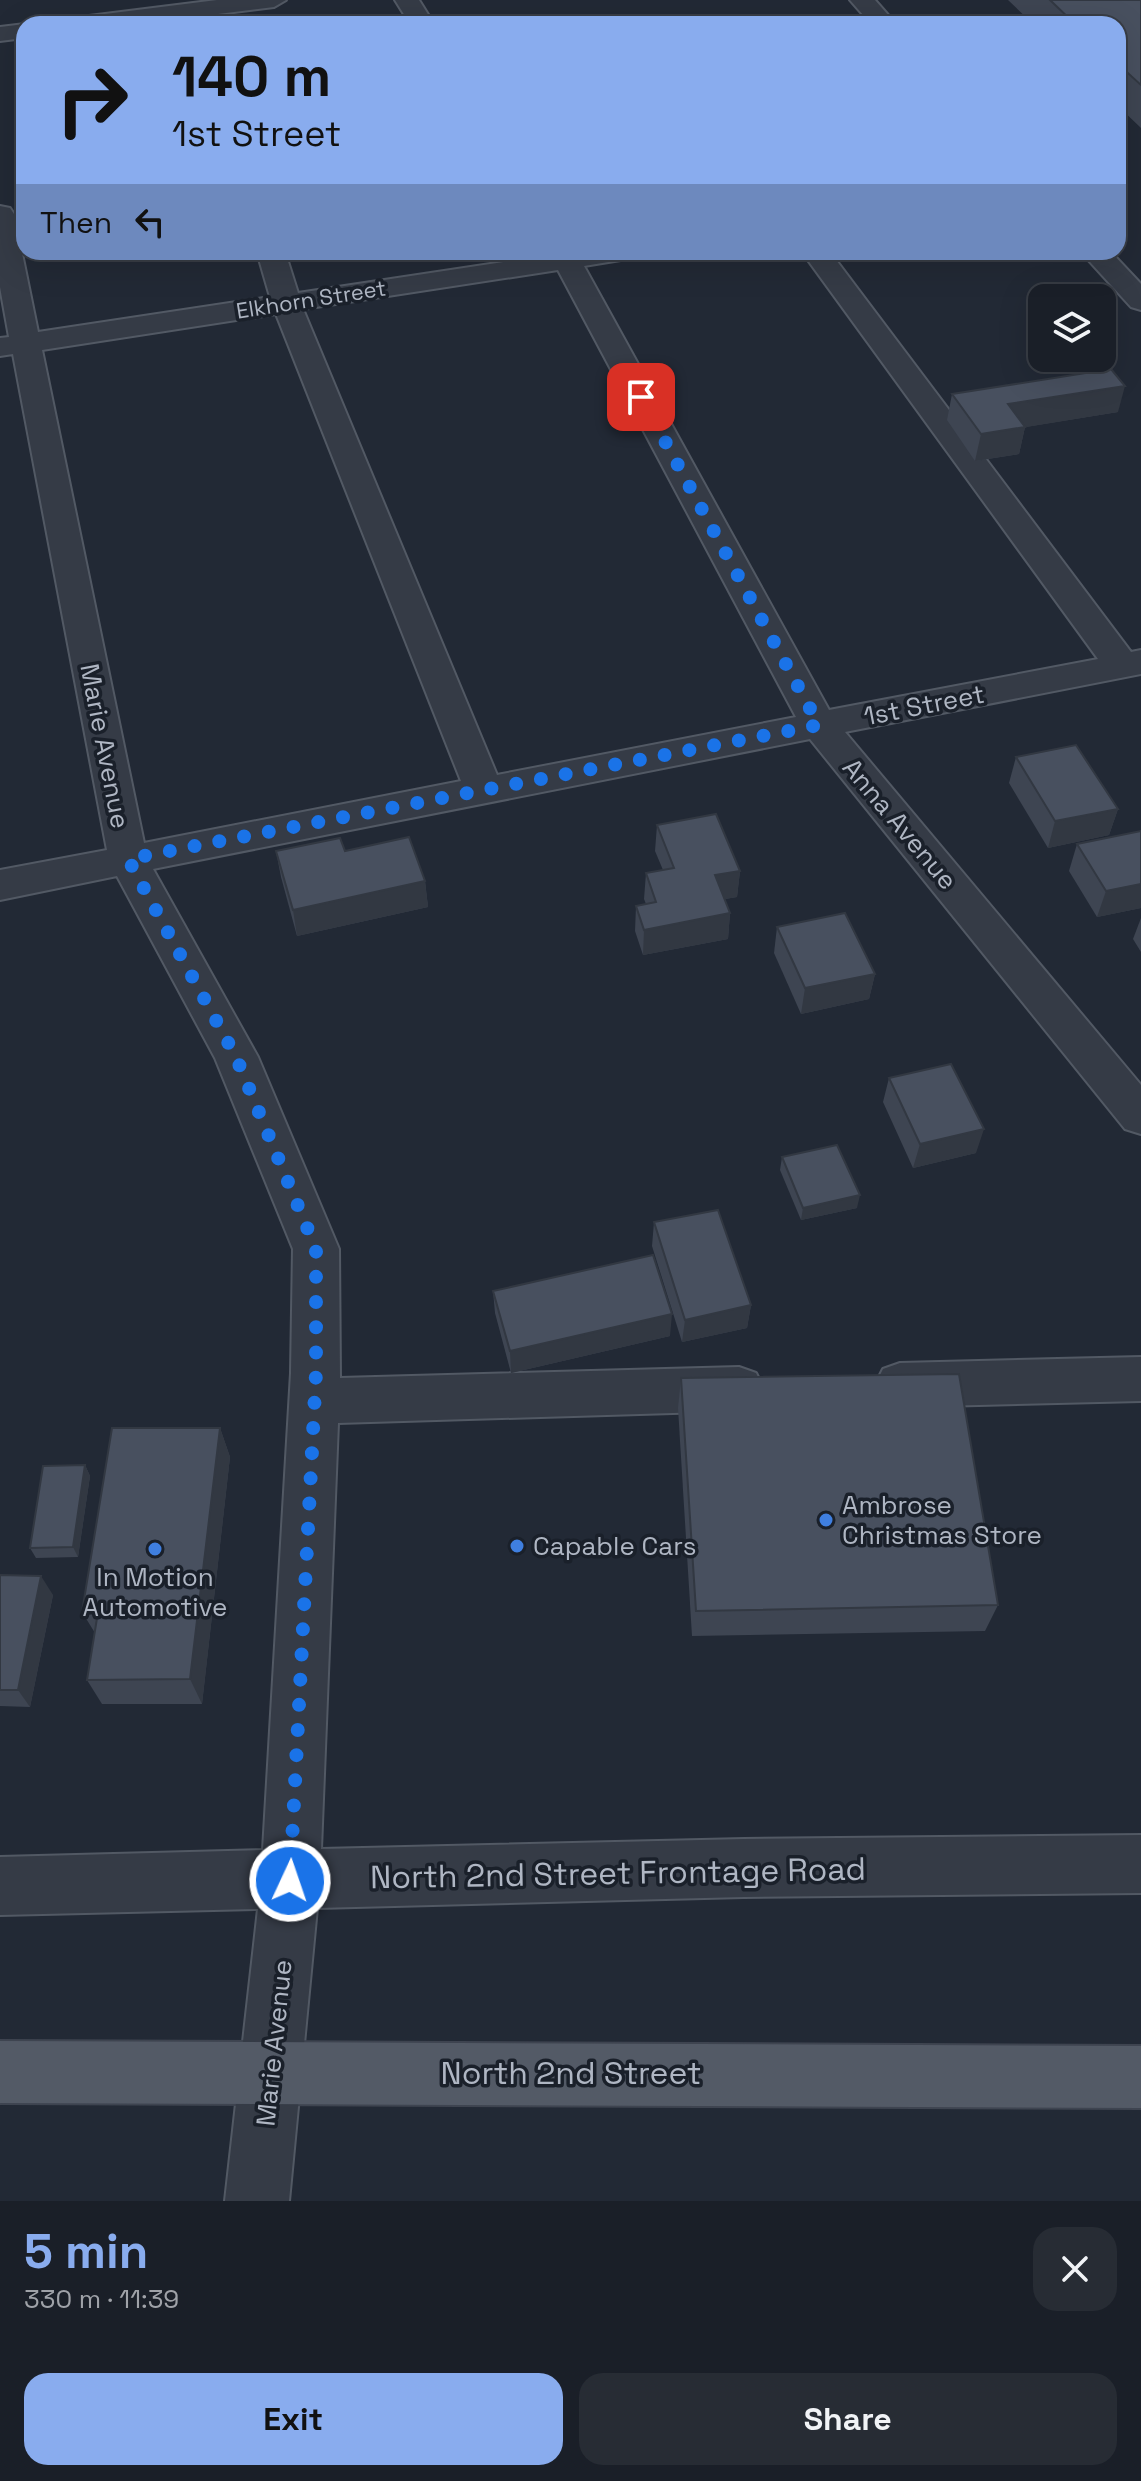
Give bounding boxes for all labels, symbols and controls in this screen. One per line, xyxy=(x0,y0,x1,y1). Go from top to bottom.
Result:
text: 140 m xyxy=(172,41,331,112)
icon: right xyxy=(40,48,144,152)
text: 1st Street xyxy=(172,111,341,157)
icon: left xyxy=(128,200,172,244)
text: Then xyxy=(40,203,112,242)
street label: Elkhorn Street xyxy=(234,273,388,325)
map controls xyxy=(1028,284,1116,372)
button: layers xyxy=(1028,284,1116,372)
pin xyxy=(607,363,675,431)
icon: arrive xyxy=(619,375,663,419)
street label: Marie Avenue xyxy=(72,661,138,831)
street label: 1st Street xyxy=(861,677,987,733)
street label: Anna Avenue xyxy=(835,751,965,897)
place label: Ambrose Christmas Store xyxy=(842,1488,1042,1552)
marker: Ambrose Christmas Store xyxy=(817,1511,835,1529)
place label: Capable Cars xyxy=(533,1529,696,1563)
marker: Capable Cars xyxy=(508,1537,526,1555)
marker: In Motion Automotive xyxy=(146,1540,164,1558)
place label: In Motion Automotive xyxy=(83,1560,227,1624)
position arrow xyxy=(248,1839,332,1923)
street label: North 2nd Street Frontage Road xyxy=(370,1849,866,1897)
street label: Marie Avenue xyxy=(248,1958,300,2128)
street label: North 2nd Street xyxy=(440,2053,702,2093)
text: 5 min xyxy=(24,2221,148,2282)
button: close xyxy=(1033,2227,1117,2311)
text: 330 m · 11:39 xyxy=(24,2282,179,2316)
button: Exit xyxy=(24,2373,563,2465)
button: Share xyxy=(579,2373,1117,2465)

